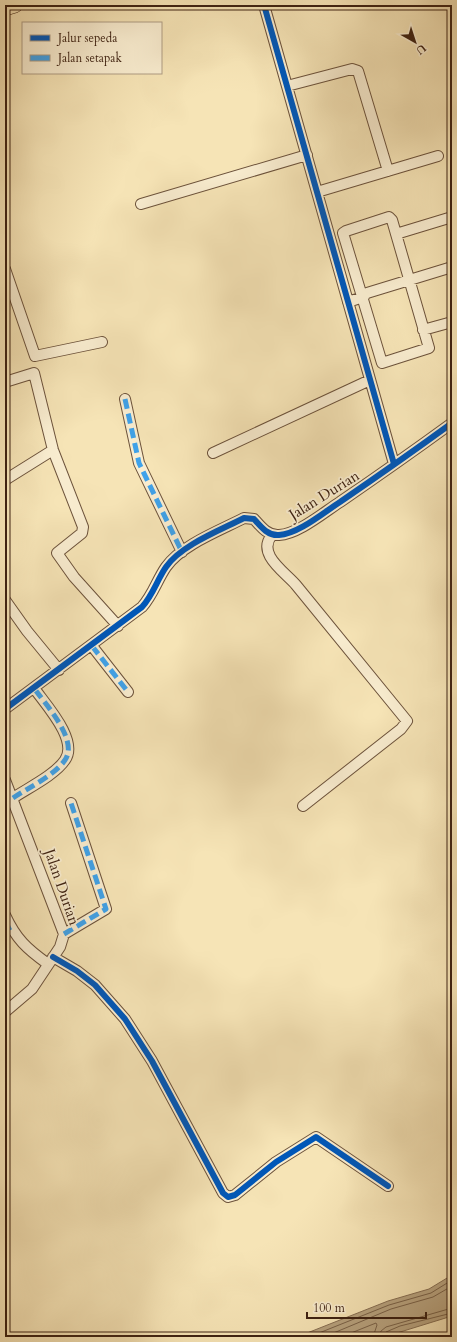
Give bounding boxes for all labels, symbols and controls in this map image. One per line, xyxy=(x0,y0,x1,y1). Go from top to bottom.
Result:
legend xyxy=(22,22,162,74)
north arrow xyxy=(395,22,435,62)
text: Jalur sepeda xyxy=(56,30,118,46)
text: U xyxy=(413,41,429,58)
text: Jalan setapak xyxy=(56,50,123,66)
street label: Jalan Durian xyxy=(283,465,363,526)
street label: Jalan Durian xyxy=(39,844,85,928)
scale bar xyxy=(307,1294,426,1320)
text: 100 m xyxy=(313,1300,346,1316)

